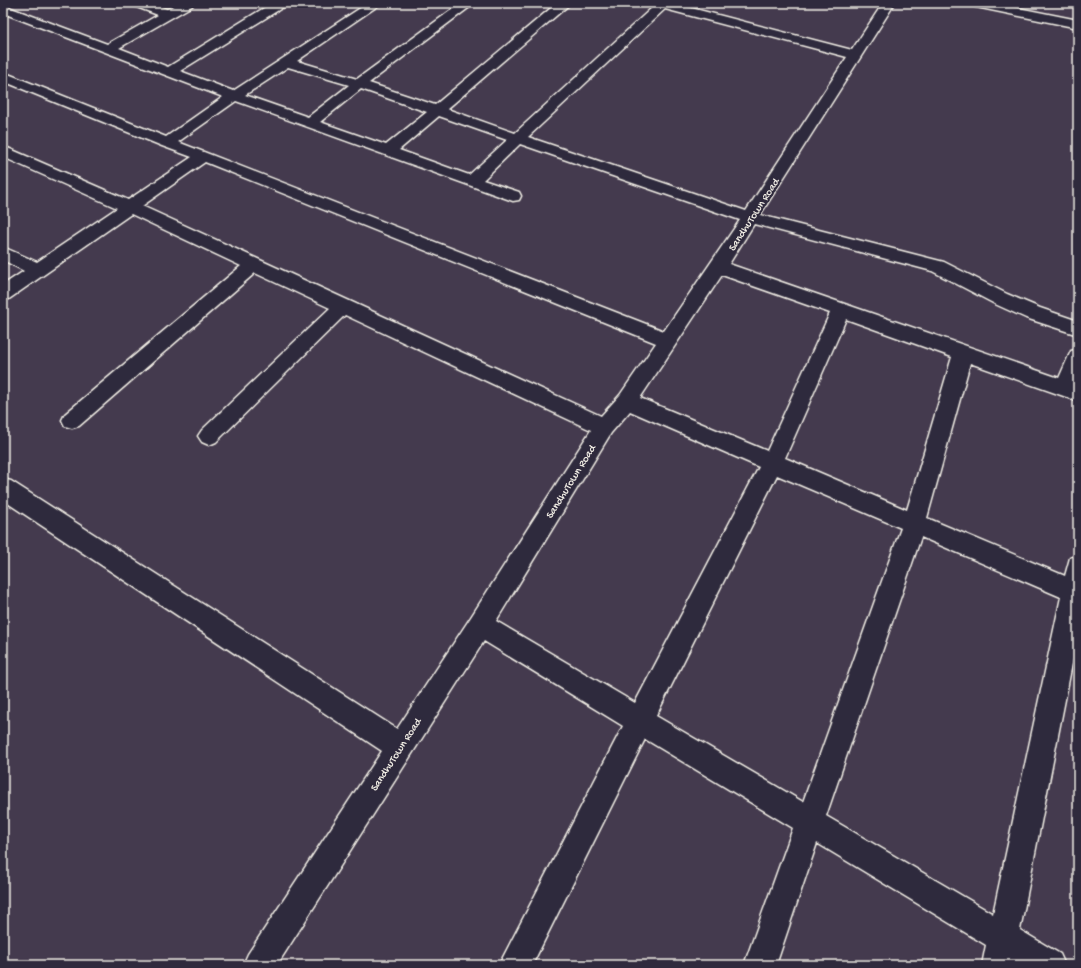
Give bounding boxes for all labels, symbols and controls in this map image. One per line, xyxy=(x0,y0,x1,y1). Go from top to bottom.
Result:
street label: SandhuTown Road xyxy=(727,175,784,254)
street label: SandhuTown Road xyxy=(544,442,600,521)
street label: SandhuTown Road xyxy=(369,715,426,794)

